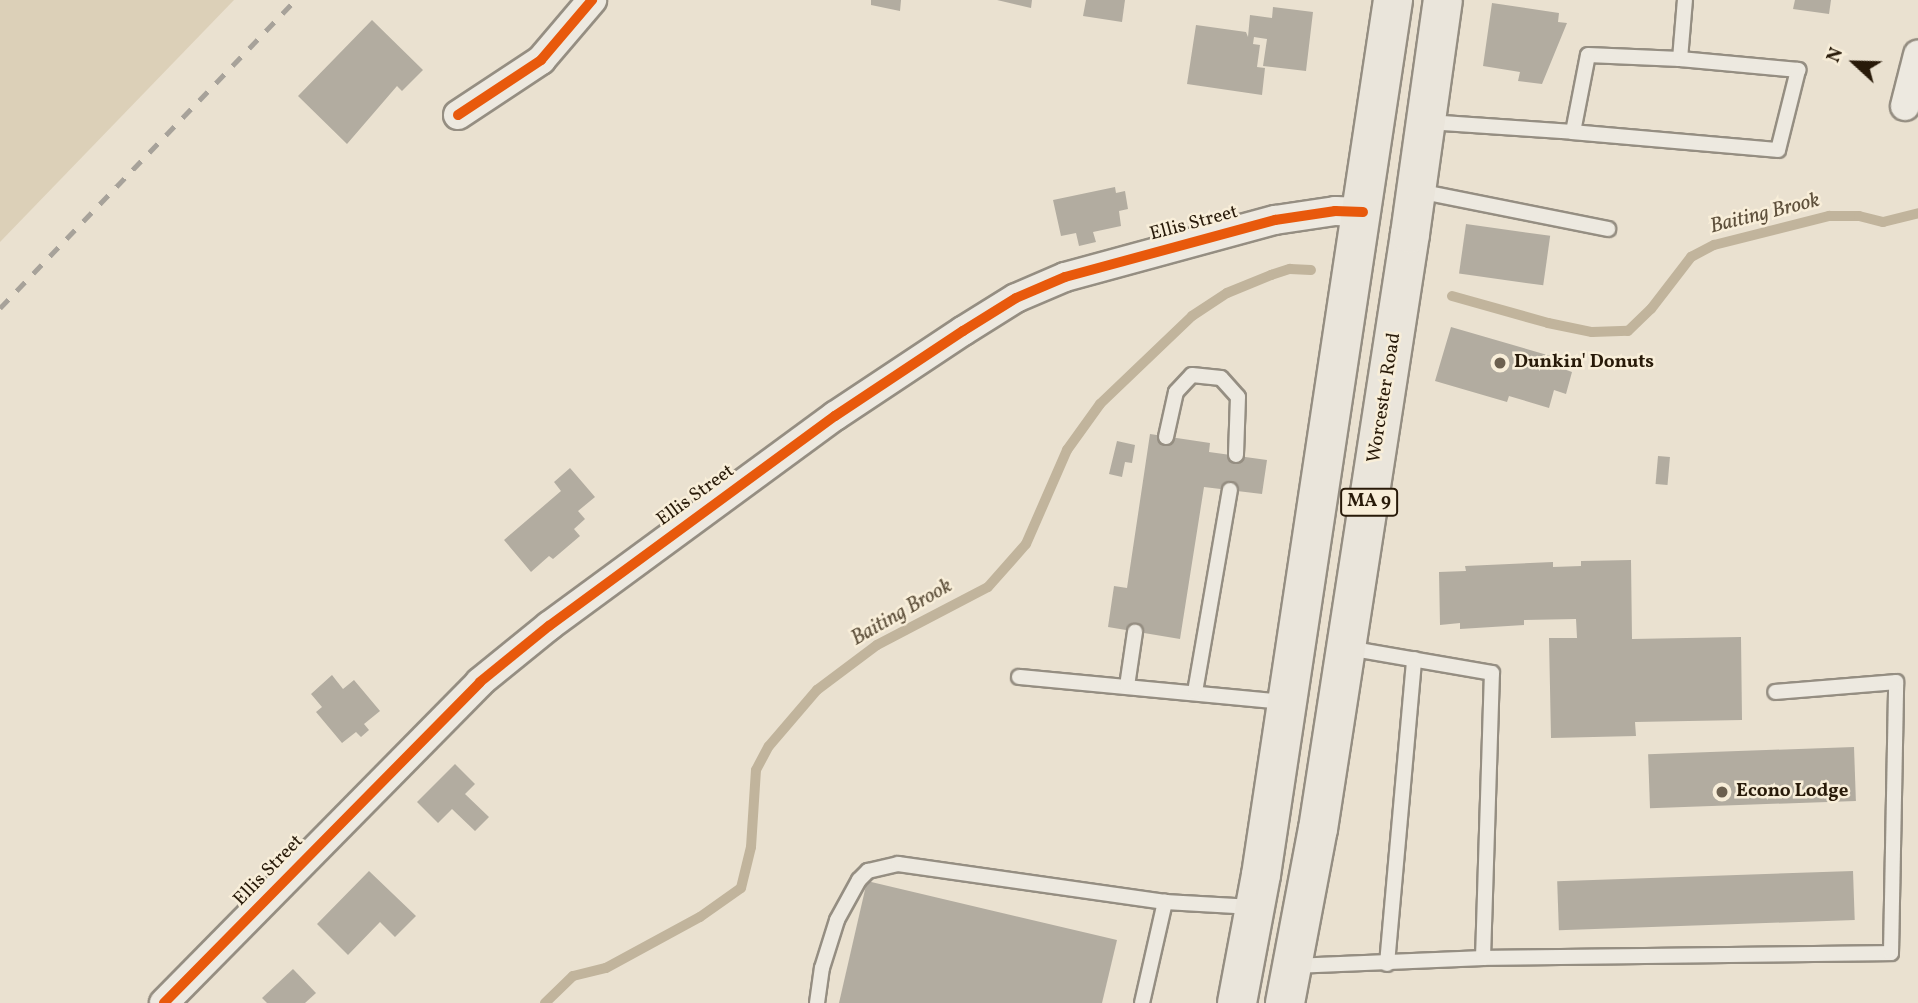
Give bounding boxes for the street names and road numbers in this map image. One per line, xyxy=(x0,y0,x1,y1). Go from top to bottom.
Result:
street label: Ellis Street xyxy=(1147,201,1241,247)
street label: Worcester Road xyxy=(1363,331,1407,465)
street label: Ellis Street xyxy=(653,460,739,532)
road number: MA 9 xyxy=(1339,488,1399,516)
street label: Ellis Street xyxy=(229,831,309,911)

